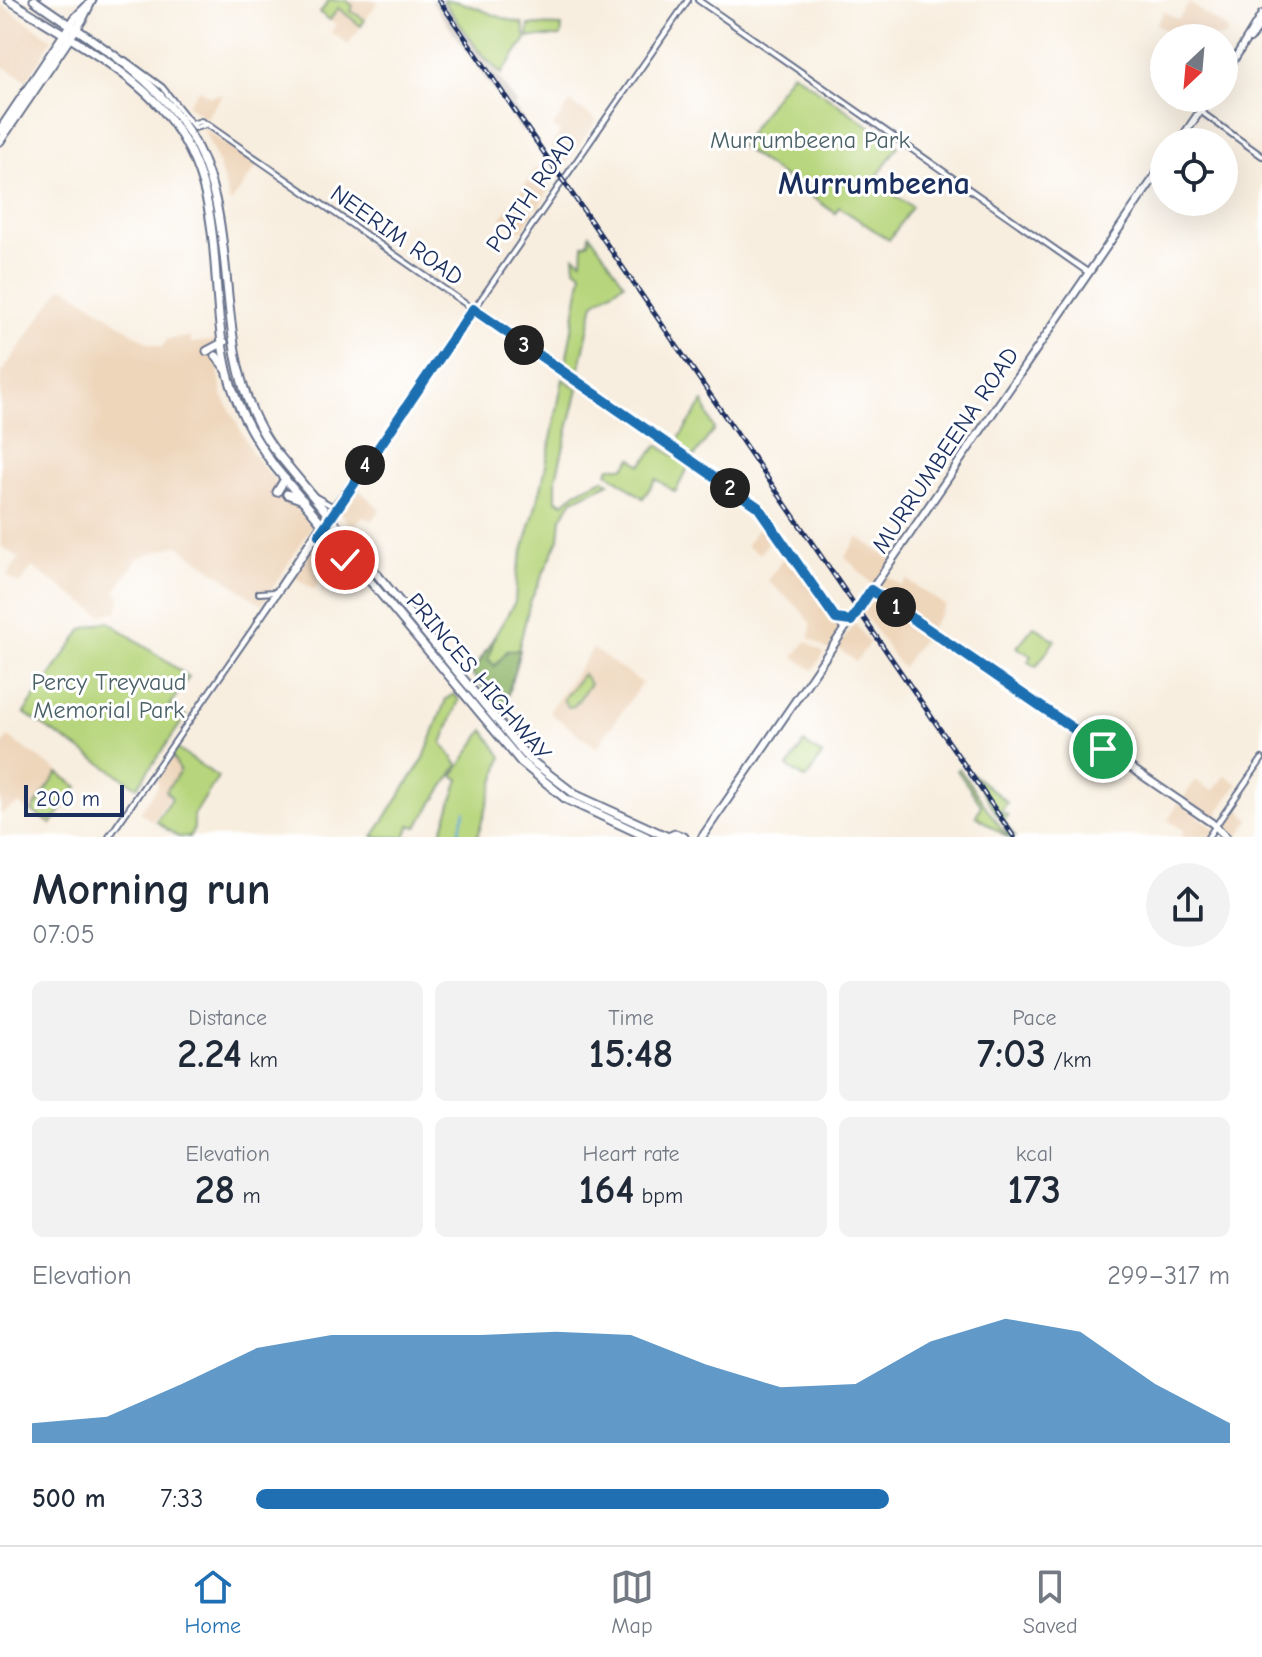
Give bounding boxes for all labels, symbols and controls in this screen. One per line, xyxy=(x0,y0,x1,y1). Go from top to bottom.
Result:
north arrow xyxy=(1150,24,1238,112)
map controls xyxy=(1150,24,1238,216)
park label: Murrumbeena Park xyxy=(710,126,910,154)
button: locate xyxy=(1150,128,1238,216)
street label: POATH ROAD xyxy=(480,129,582,257)
district label: Murrumbeena xyxy=(778,165,970,202)
street label: NEERIM ROAD xyxy=(325,179,469,291)
pin: 3 xyxy=(504,325,544,365)
text: 3 xyxy=(519,332,529,358)
street label: MURRUMBEENA ROAD xyxy=(866,342,1024,558)
pin: 4 xyxy=(345,445,385,485)
text: 4 xyxy=(360,452,370,478)
pin: 2 xyxy=(710,468,750,508)
text: 2 xyxy=(725,475,735,501)
pin xyxy=(311,526,379,594)
icon: check xyxy=(323,538,367,582)
street label: PRINCES HIGHWAY xyxy=(401,587,558,767)
pin: 1 xyxy=(876,587,916,627)
text: 1 xyxy=(892,594,900,620)
park label: Percy Treyvaud Memorial Park xyxy=(32,668,186,724)
pin xyxy=(1069,715,1137,783)
icon: arrive xyxy=(1081,727,1125,771)
scale bar xyxy=(24,781,124,817)
text: 200 m xyxy=(36,786,100,812)
button: share xyxy=(1146,863,1230,947)
text: Morning run xyxy=(32,864,271,915)
text: 07:05 xyxy=(32,920,95,950)
text: Distance xyxy=(188,1005,267,1031)
text: Time xyxy=(608,1005,654,1031)
text: Pace xyxy=(1012,1005,1057,1031)
text: 2.24 xyxy=(177,1031,242,1077)
text: 15:48 xyxy=(589,1031,673,1077)
text: 7:03 xyxy=(977,1031,1046,1077)
text: km xyxy=(242,1047,278,1073)
text: /km xyxy=(1046,1047,1092,1073)
text: Elevation xyxy=(186,1141,270,1167)
text: Heart rate xyxy=(582,1141,679,1167)
text: kcal xyxy=(1016,1141,1053,1167)
text: 28 xyxy=(195,1167,235,1213)
text: 164 xyxy=(579,1167,634,1213)
text: 173 xyxy=(1008,1167,1061,1213)
text: m xyxy=(235,1183,261,1209)
text: bpm xyxy=(634,1183,683,1209)
text: Elevation xyxy=(32,1261,132,1291)
text: 299–317 m xyxy=(1107,1261,1230,1291)
text: 500 m xyxy=(32,1484,106,1514)
text: 7:33 xyxy=(160,1484,203,1514)
tab: Home xyxy=(184,1565,241,1639)
tab: Map xyxy=(610,1565,654,1639)
tab: Saved xyxy=(1023,1565,1078,1639)

